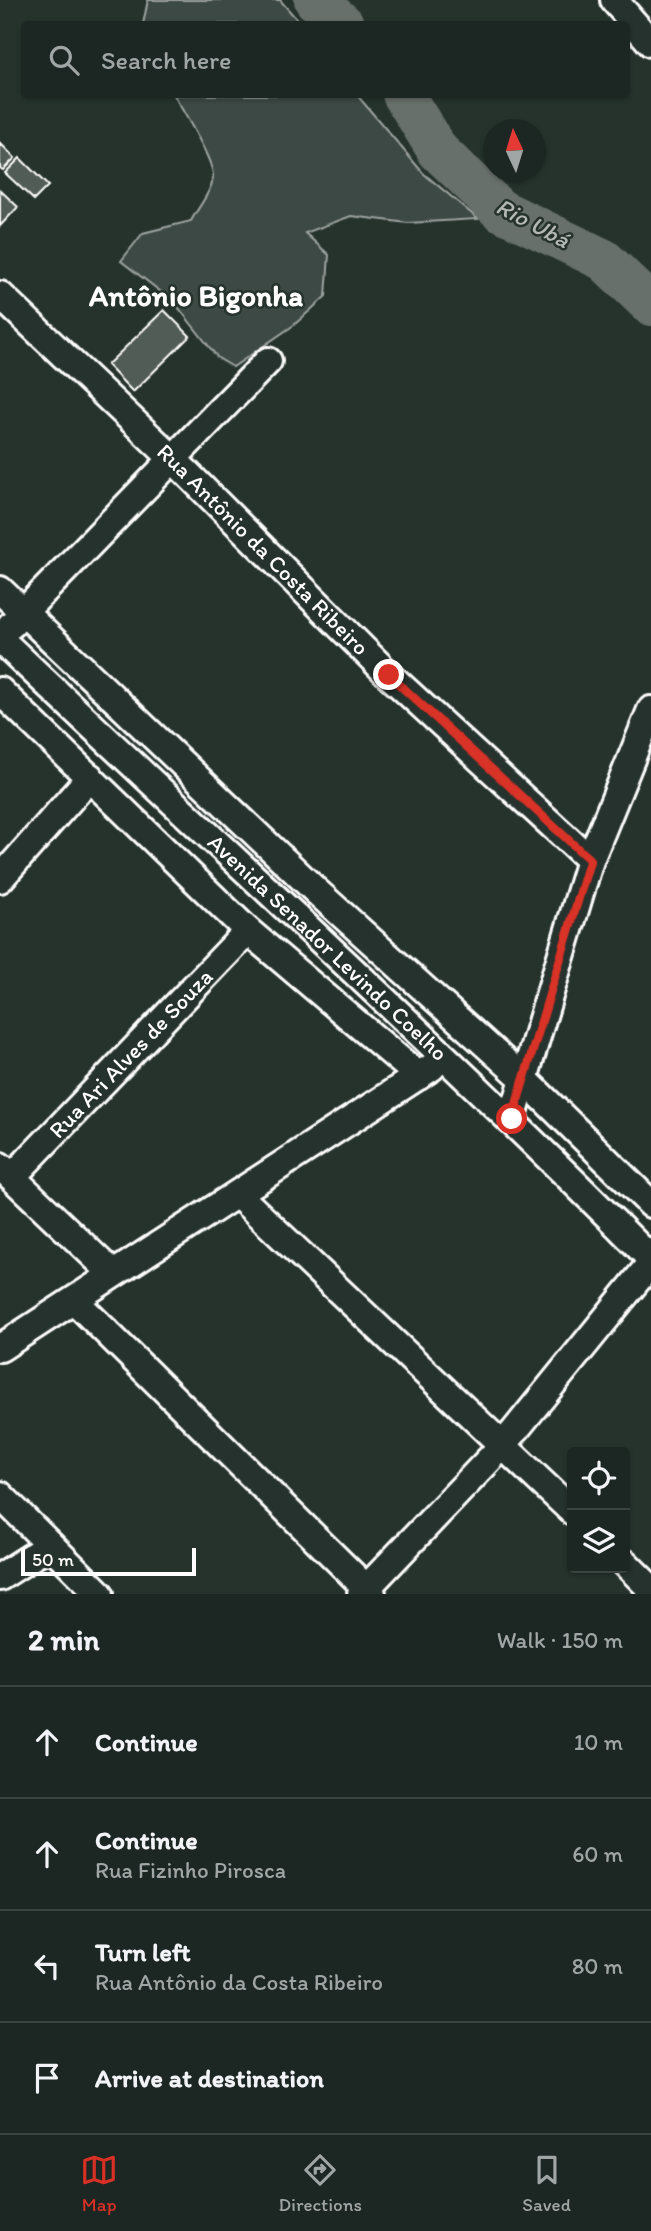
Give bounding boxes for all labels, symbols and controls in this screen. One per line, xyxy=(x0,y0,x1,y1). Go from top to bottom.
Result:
search box xyxy=(21,21,630,98)
icon: search xyxy=(45,41,83,79)
text: Search here xyxy=(101,44,231,76)
north arrow xyxy=(483,119,546,182)
water label: Rio Ubá xyxy=(491,191,575,254)
district label: Antônio Bigonha xyxy=(88,277,303,314)
street label: Rua Antônio da Costa Ribeiro xyxy=(151,437,375,661)
route end xyxy=(373,659,404,690)
street label: Avenida Senador Levindo Coelho xyxy=(202,828,454,1067)
street label: Rua Ari Alves de Souza xyxy=(43,963,218,1144)
route start xyxy=(496,1103,527,1134)
map controls xyxy=(567,1447,630,1573)
button: locate xyxy=(567,1447,630,1510)
button: layers xyxy=(567,1510,630,1573)
scale bar xyxy=(21,1545,196,1577)
text: 50 m xyxy=(32,1548,74,1571)
text: 2 min xyxy=(28,1621,99,1658)
text: Walk · 150 m xyxy=(497,1626,623,1654)
icon: ahead xyxy=(28,1723,66,1761)
text: Continue xyxy=(95,1726,198,1758)
text: 10 m xyxy=(574,1728,623,1756)
text: Continue xyxy=(95,1824,198,1856)
icon: ahead xyxy=(28,1835,66,1873)
text: 60 m xyxy=(572,1840,623,1868)
text: Rua Fizinho Pirosca xyxy=(95,1856,286,1884)
text: Turn left xyxy=(95,1936,191,1968)
icon: left xyxy=(28,1947,66,1985)
text: 80 m xyxy=(572,1952,623,1980)
text: Rua Antônio da Costa Ribeiro xyxy=(95,1968,383,1996)
icon: arrive xyxy=(28,2059,66,2097)
text: Arrive at destination xyxy=(95,2062,324,2094)
tab: Map xyxy=(80,2151,118,2216)
tab: Directions xyxy=(278,2151,362,2216)
tab: Saved xyxy=(522,2151,571,2216)

